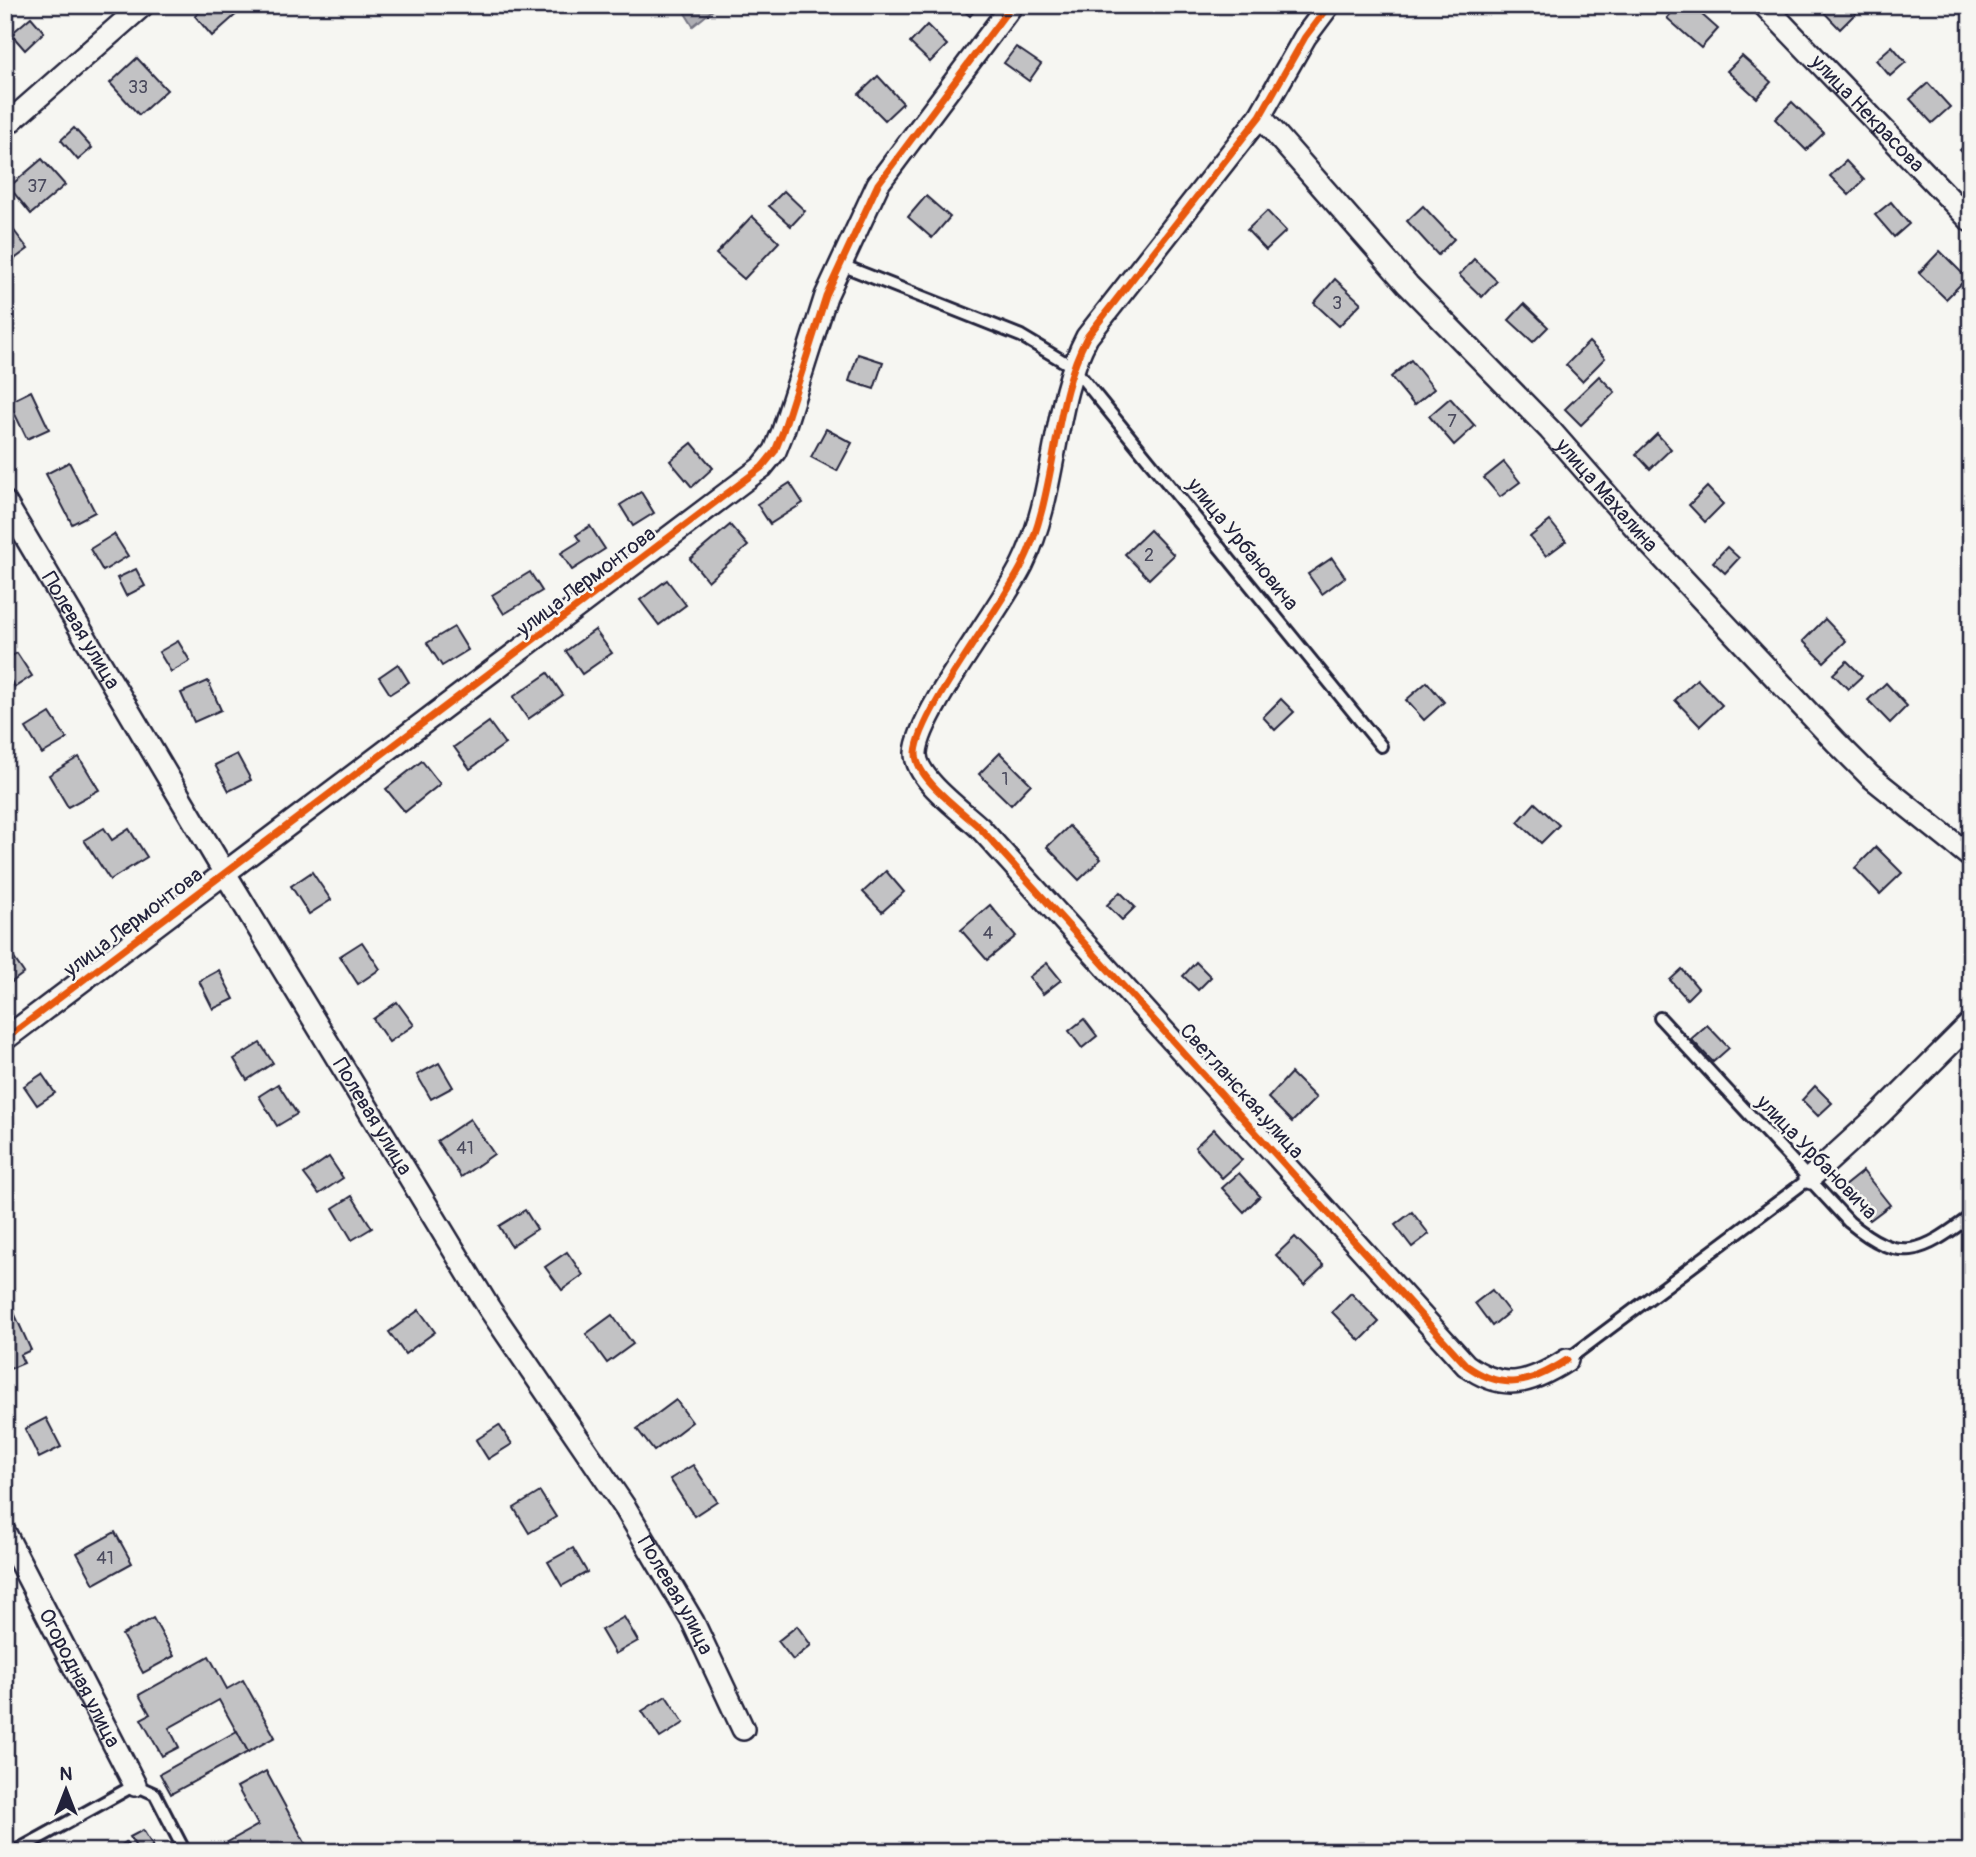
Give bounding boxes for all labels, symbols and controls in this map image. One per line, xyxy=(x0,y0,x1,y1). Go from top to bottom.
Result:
street label: улица Некрасова xyxy=(1804,48,1930,178)
house number: 33 xyxy=(128,76,148,99)
house number: 37 xyxy=(27,175,47,198)
house number: 3 xyxy=(1332,292,1342,315)
house number: 7 xyxy=(1447,410,1457,433)
street label: улица Махалина xyxy=(1549,432,1664,558)
street label: улица Урбановича xyxy=(1180,472,1304,616)
street label: улица Лермонтова xyxy=(511,520,661,643)
house number: 2 xyxy=(1144,544,1154,567)
street label: Полевая улица xyxy=(35,567,126,694)
house number: 1 xyxy=(1001,768,1009,791)
street label: улица Лермонтова xyxy=(58,861,208,984)
house number: 4 xyxy=(983,922,994,945)
street label: Светланская улица xyxy=(1174,1018,1310,1165)
street label: Полевая улица xyxy=(326,1053,418,1180)
street label: улица Урбановича xyxy=(1750,1089,1883,1225)
house number: 41 xyxy=(456,1137,474,1160)
street label: Полевая улица xyxy=(631,1531,719,1659)
house number: 41 xyxy=(96,1547,114,1570)
street label: Огородная улица xyxy=(32,1604,126,1752)
north arrow xyxy=(32,1756,102,1826)
text: N xyxy=(60,1762,73,1786)

